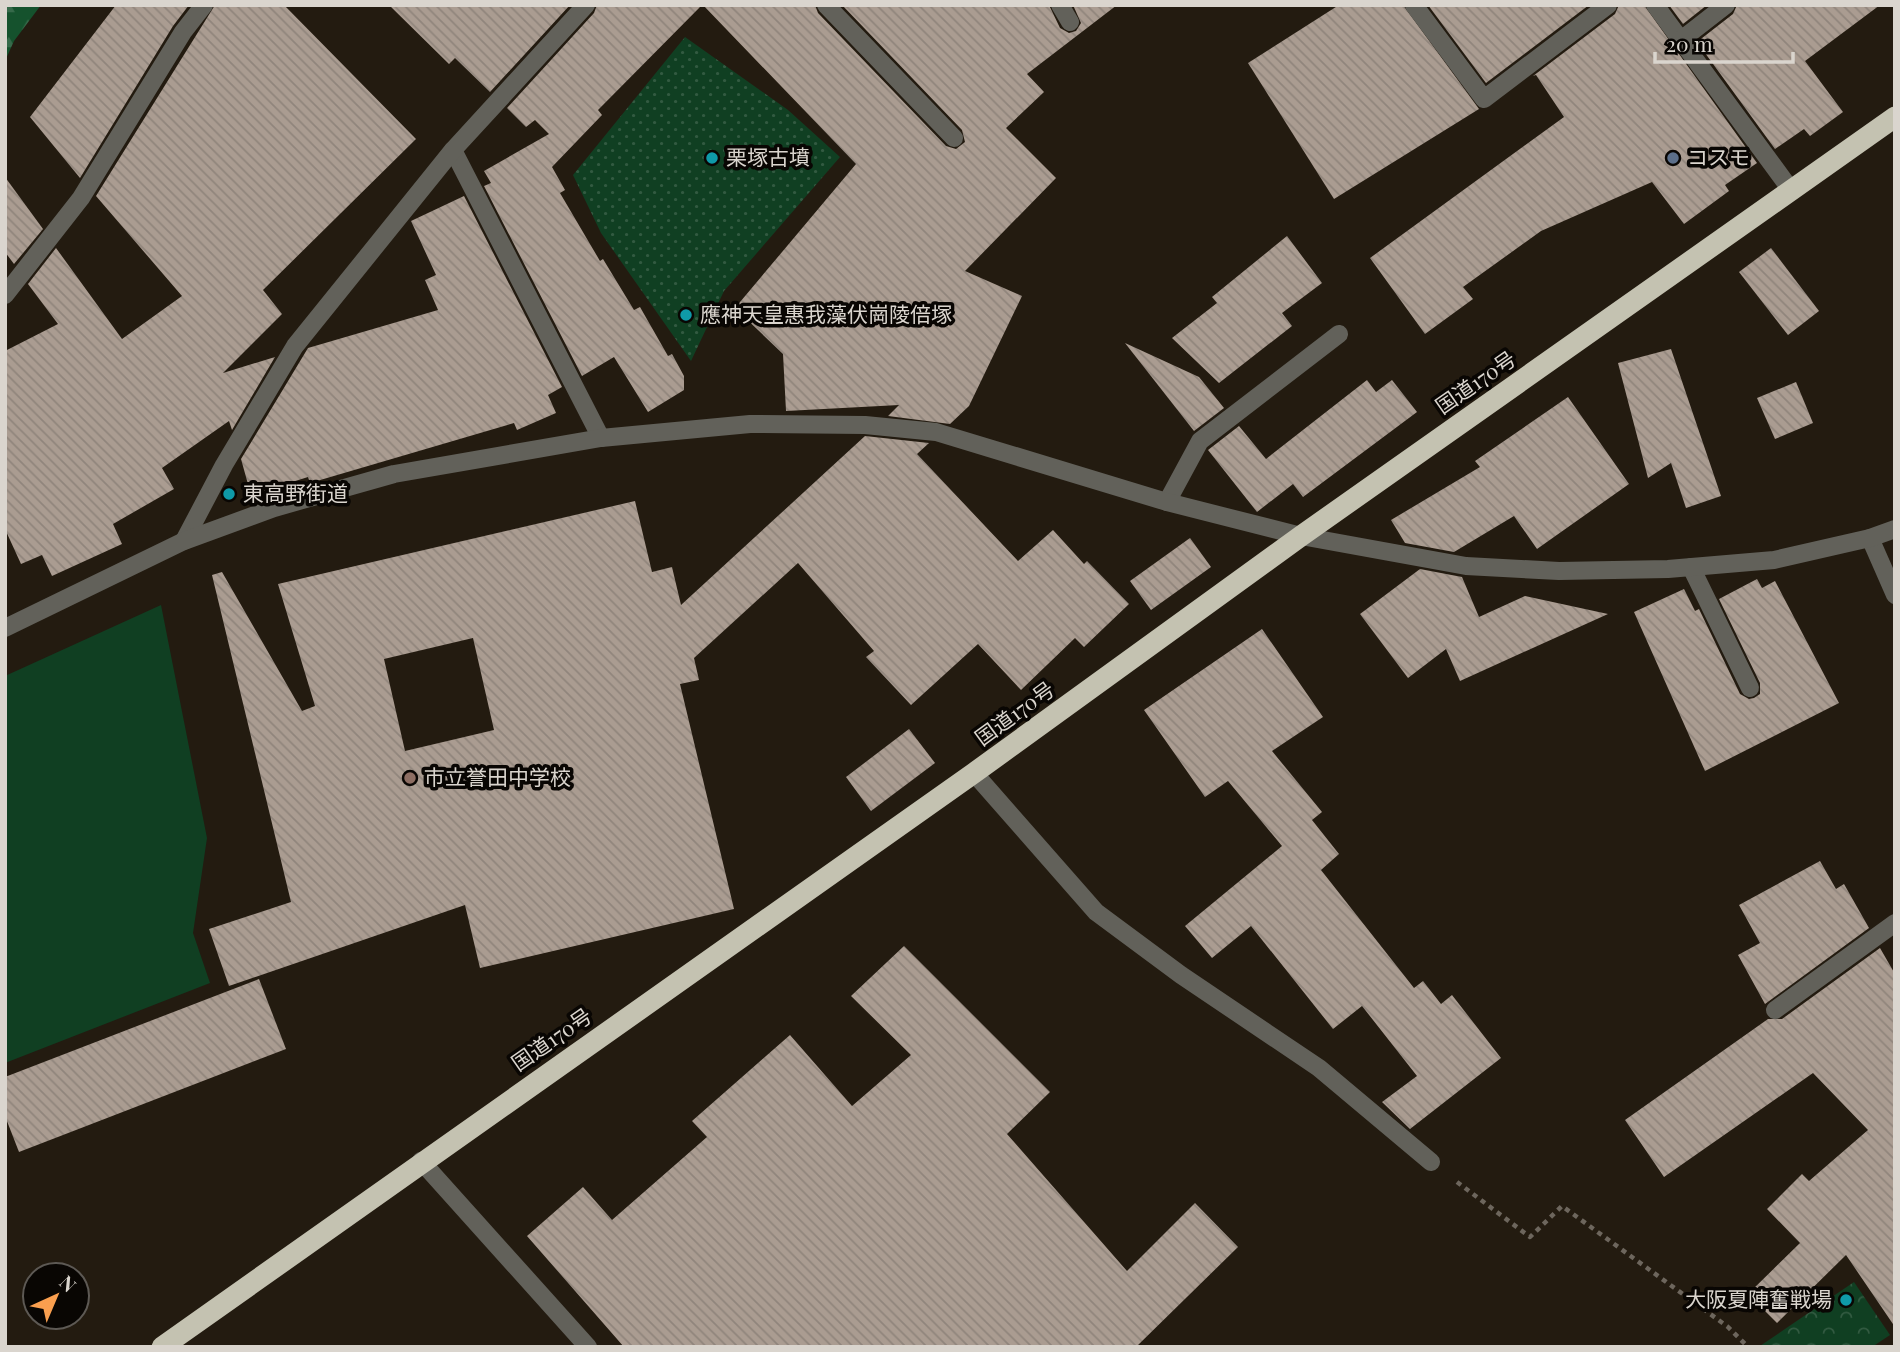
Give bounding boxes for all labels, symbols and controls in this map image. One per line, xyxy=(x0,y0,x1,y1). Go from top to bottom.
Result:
scale bar xyxy=(1655,21,1793,65)
text: 20 m xyxy=(1666,29,1713,57)
place label: 栗塚古墳 xyxy=(726,142,810,170)
place label: コスモ xyxy=(1687,142,1750,170)
marker: 栗塚古墳 xyxy=(704,150,720,166)
marker: コスモ xyxy=(1665,150,1681,166)
place label: 應神天皇惠我藻伏崗陵倍塚 xyxy=(700,299,952,327)
marker: 應神天皇惠我藻伏崗陵倍塚 xyxy=(678,307,694,323)
street label: 国道170号 xyxy=(1429,344,1521,419)
place label: 東高野街道 xyxy=(243,478,348,506)
marker: 東高野街道 xyxy=(221,486,237,502)
street label: 国道170号 xyxy=(968,674,1059,751)
place label: 市立誉田中学校 xyxy=(424,762,571,790)
marker: 市立誉田中学校 xyxy=(402,770,418,786)
street label: 国道170号 xyxy=(505,1001,597,1076)
north arrow xyxy=(21,1261,91,1331)
text: N xyxy=(55,1269,83,1297)
place label: 大阪夏陣奮戦場 xyxy=(1685,1284,1832,1312)
marker: 大阪夏陣奮戦場 xyxy=(1838,1292,1854,1308)

